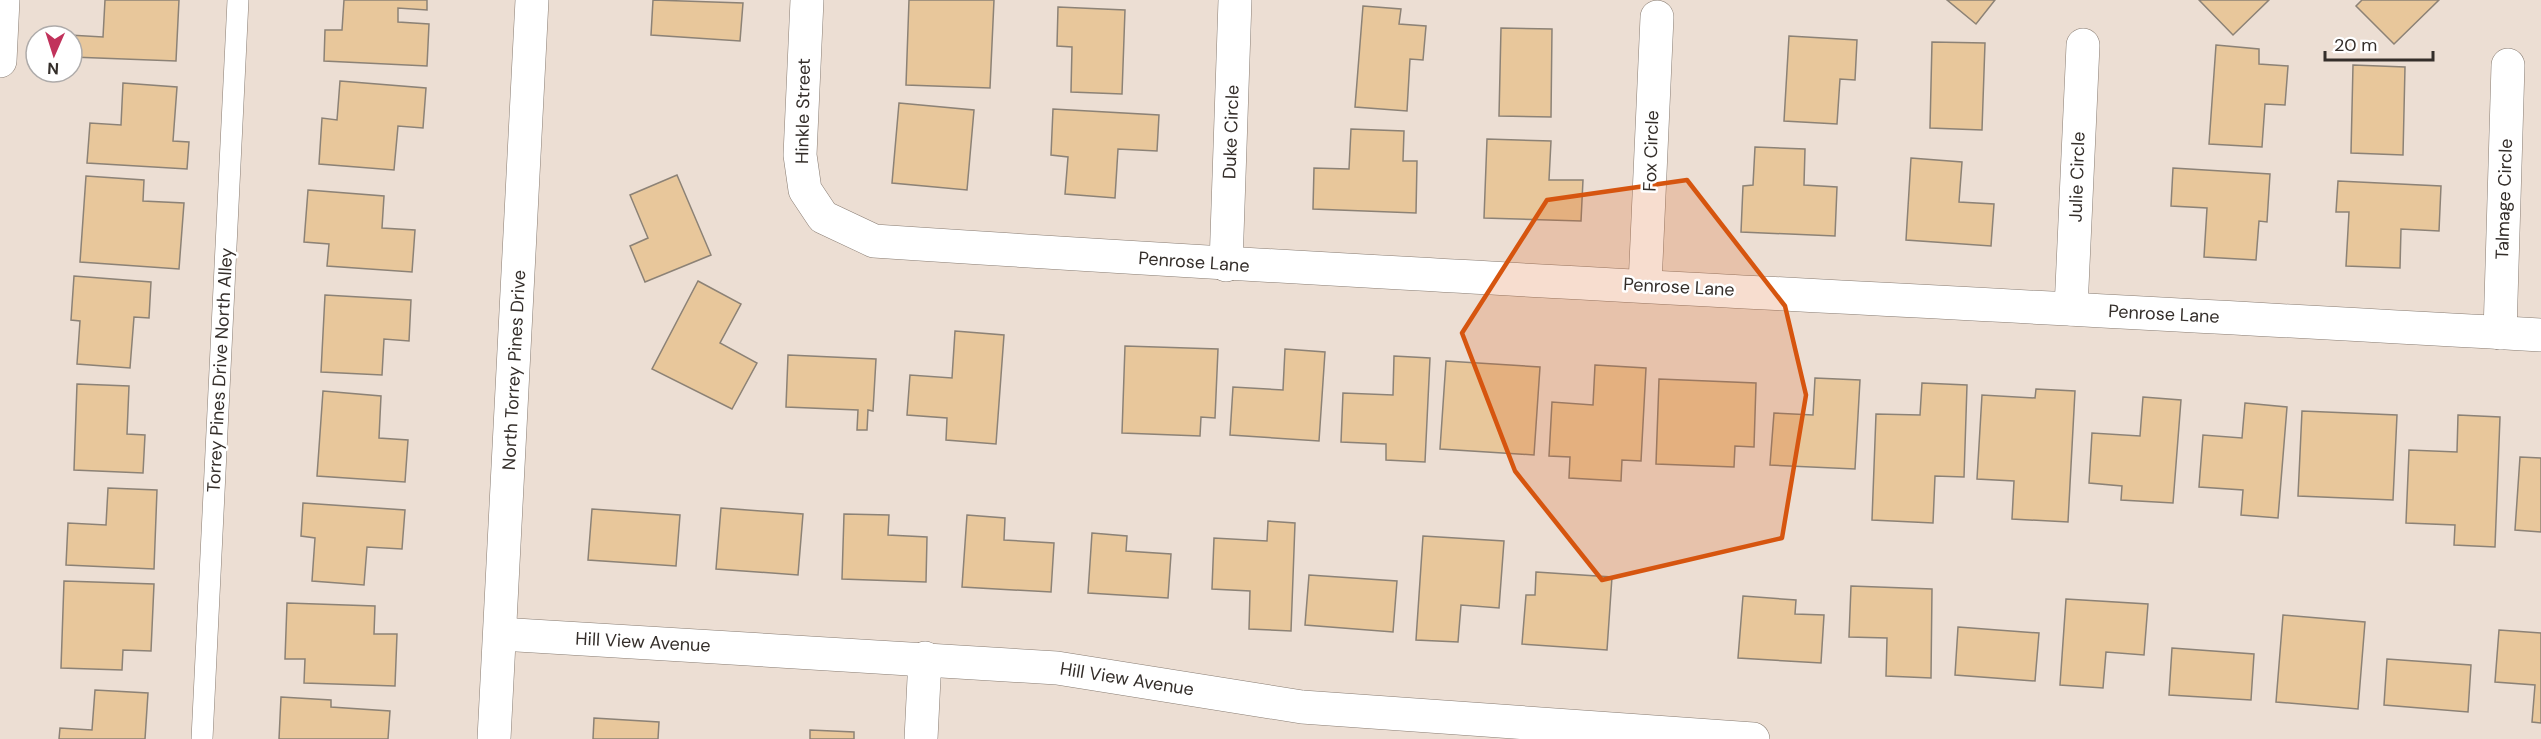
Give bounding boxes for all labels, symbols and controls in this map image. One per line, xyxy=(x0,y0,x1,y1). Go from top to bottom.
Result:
north arrow xyxy=(24,24,84,84)
scale bar xyxy=(2325,24,2433,62)
text: 20 m xyxy=(2334,33,2377,57)
text: N xyxy=(47,58,60,79)
street label: Hinkle Street xyxy=(790,58,816,164)
street label: Duke Circle xyxy=(1217,85,1245,179)
street label: Fox Circle xyxy=(1638,110,1664,192)
street label: Julie Circle xyxy=(2063,131,2091,223)
street label: Talmage Circle xyxy=(2490,138,2518,260)
street label: Penrose Lane xyxy=(1138,246,1250,278)
street label: Torrey Pines Drive North Alley xyxy=(202,247,238,493)
street label: North Torrey Pines Drive xyxy=(497,269,531,471)
street label: Penrose Lane xyxy=(1623,272,1735,302)
street label: Penrose Lane xyxy=(2108,299,2220,329)
street label: Hill View Avenue xyxy=(575,626,711,658)
street label: Hill View Avenue xyxy=(1058,657,1196,701)

